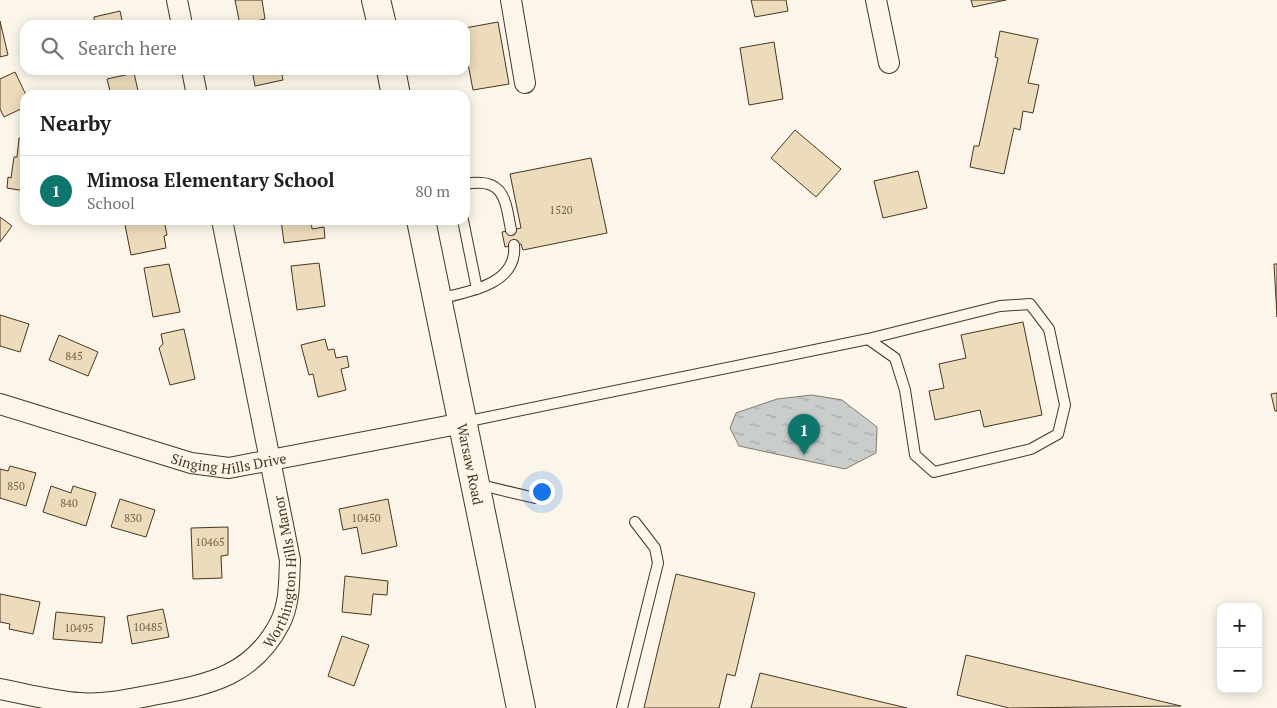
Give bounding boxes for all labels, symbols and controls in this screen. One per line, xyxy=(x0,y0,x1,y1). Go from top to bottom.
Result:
search box xyxy=(20,20,470,75)
icon: search xyxy=(38,34,66,62)
text: Search here xyxy=(78,35,177,60)
text: Nearby xyxy=(40,109,111,137)
text: Mimosa Elementary School xyxy=(87,167,335,192)
text: 1 xyxy=(51,180,61,202)
text: 80 m xyxy=(415,180,450,202)
text: School xyxy=(87,192,135,214)
house number: 1520 xyxy=(549,203,573,217)
house number: 845 xyxy=(65,349,83,363)
pin: 1 xyxy=(788,414,820,455)
street label: Warsaw Road xyxy=(453,422,489,507)
street label: Singing Hills Drive xyxy=(169,448,288,478)
house number: 850 xyxy=(7,479,25,493)
your location xyxy=(529,479,555,505)
street label: Worthington Hills Manor xyxy=(258,493,300,651)
house number: 840 xyxy=(60,496,78,510)
house number: 830 xyxy=(124,511,142,525)
house number: 10450 xyxy=(351,511,381,525)
house number: 10465 xyxy=(195,535,225,549)
map controls xyxy=(1217,603,1262,693)
button: + xyxy=(1217,603,1262,648)
house number: 10485 xyxy=(133,620,163,634)
house number: 10495 xyxy=(64,621,94,635)
button: − xyxy=(1217,648,1262,693)

